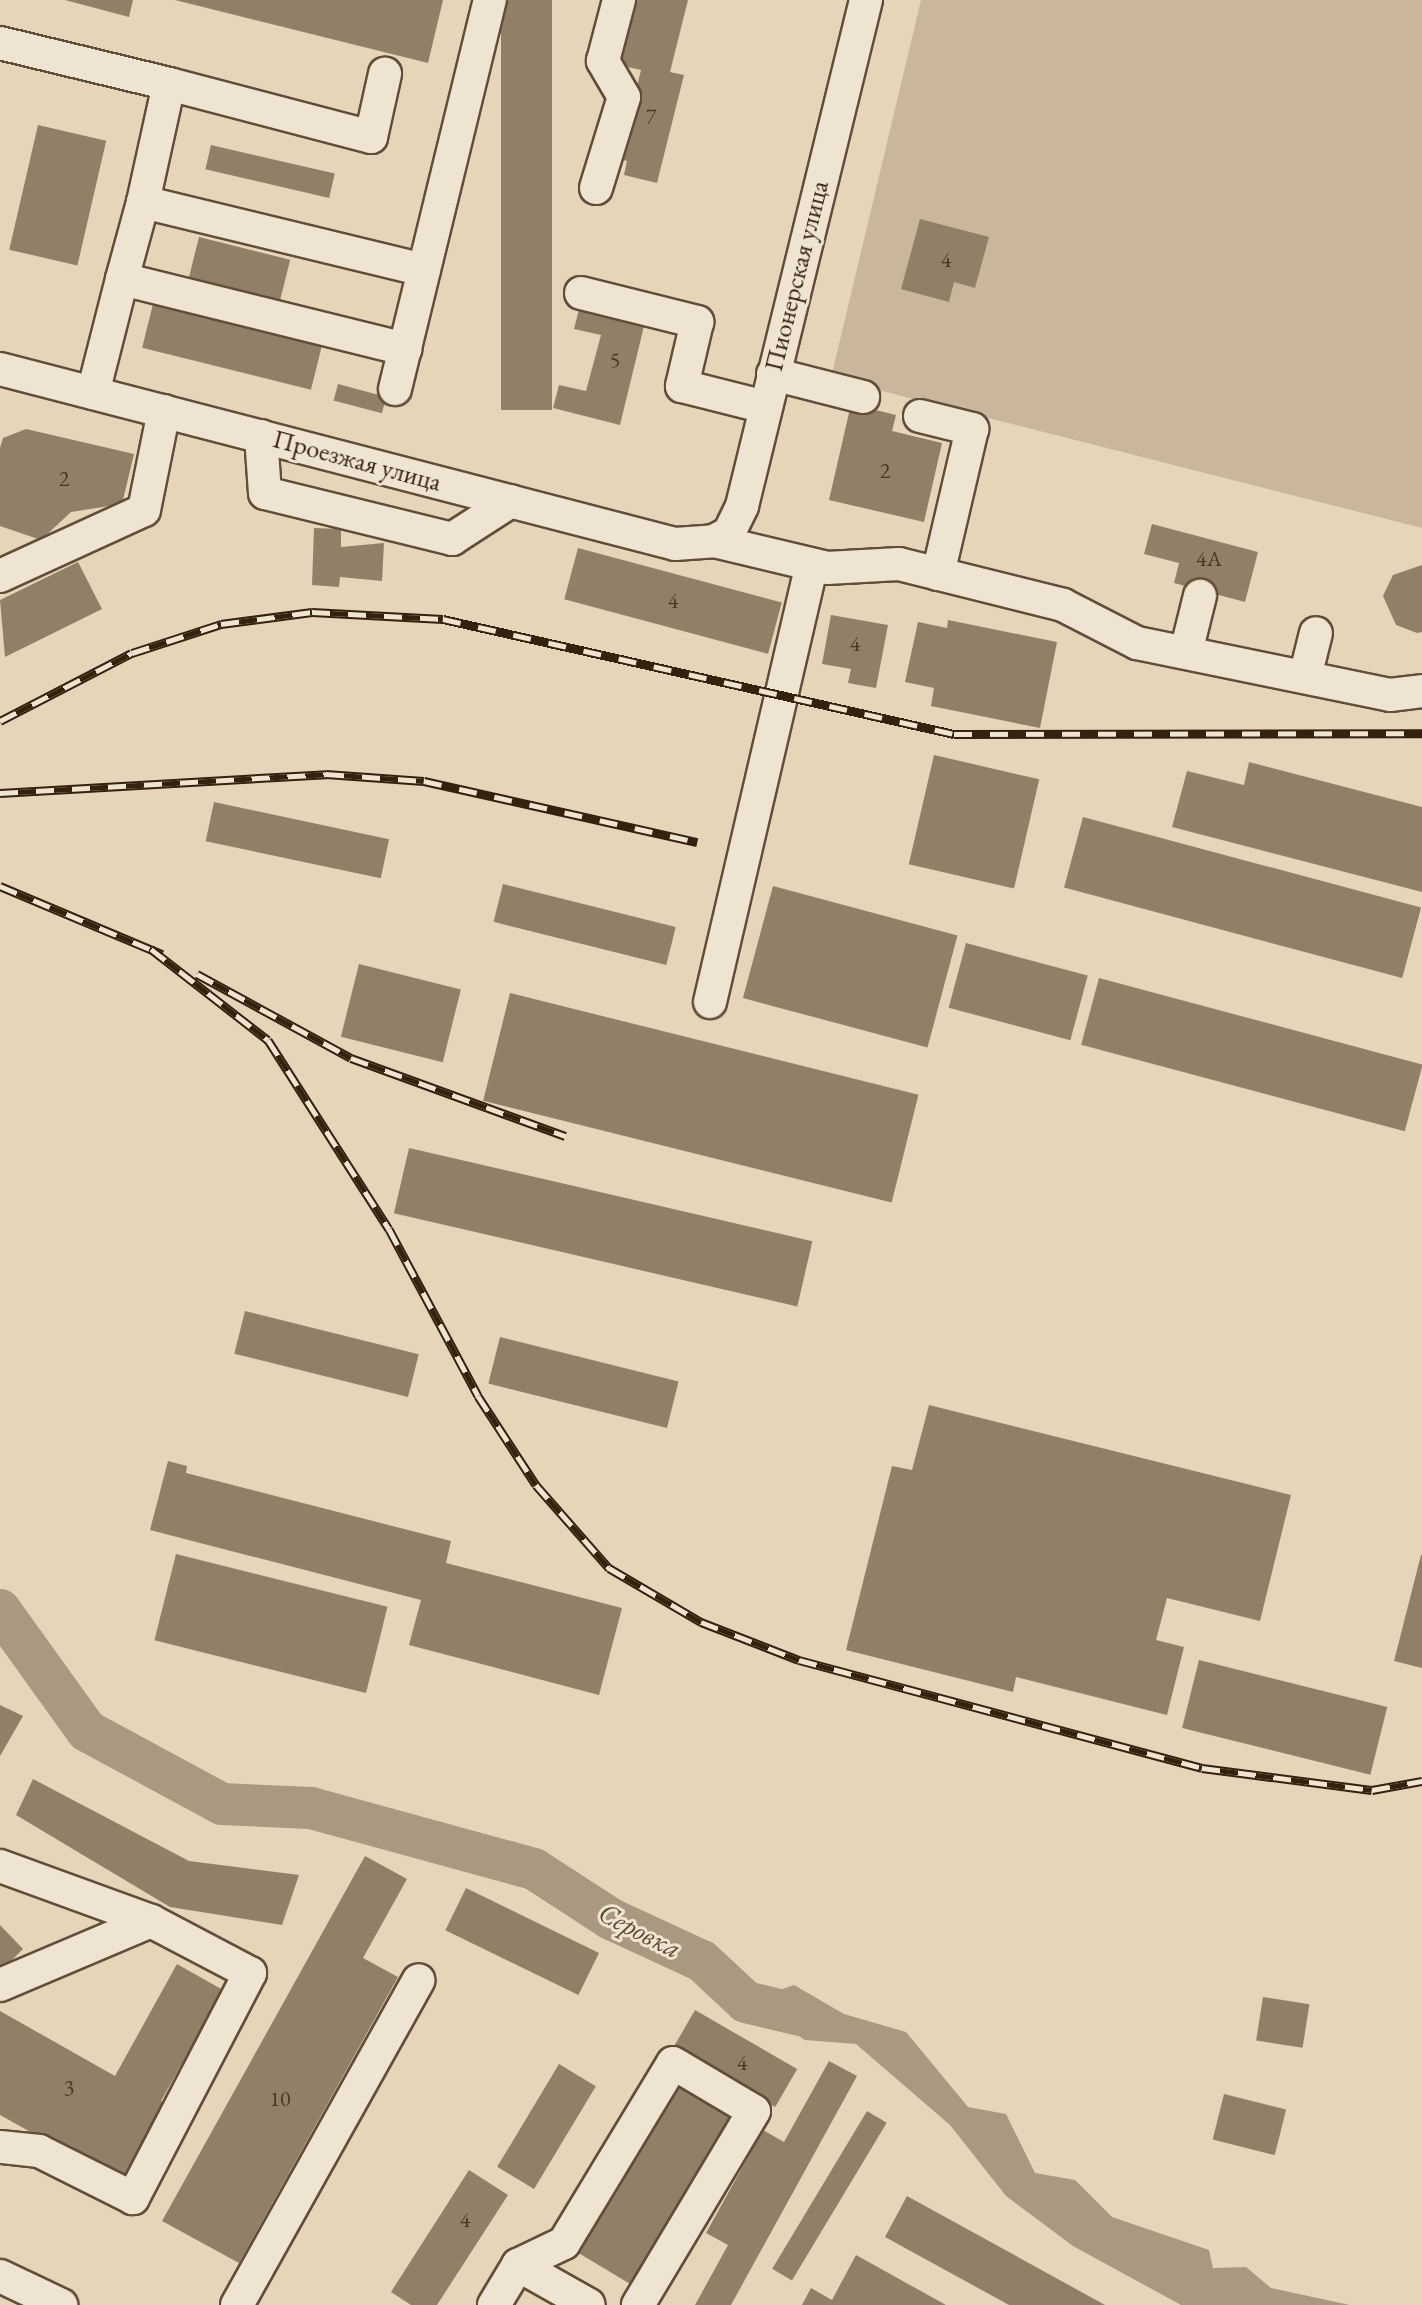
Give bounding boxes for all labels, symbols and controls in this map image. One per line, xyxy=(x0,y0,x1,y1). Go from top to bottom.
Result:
house number: 7 xyxy=(646,104,656,130)
street label: Пионерская улица xyxy=(758,177,836,375)
house number: 4 xyxy=(941,247,951,273)
house number: 5 xyxy=(610,347,620,373)
street label: Проезжая улица xyxy=(269,424,445,498)
house number: 2 xyxy=(880,458,890,484)
house number: 2 xyxy=(59,466,69,492)
house number: 4А xyxy=(1196,546,1222,572)
house number: 4 xyxy=(668,588,678,614)
house number: 4 xyxy=(850,631,860,657)
water label: Серовка xyxy=(593,1895,687,1965)
house number: 4 xyxy=(737,2050,747,2076)
house number: 3 xyxy=(64,2075,74,2101)
house number: 10 xyxy=(269,2086,291,2112)
house number: 4 xyxy=(460,2207,470,2233)

